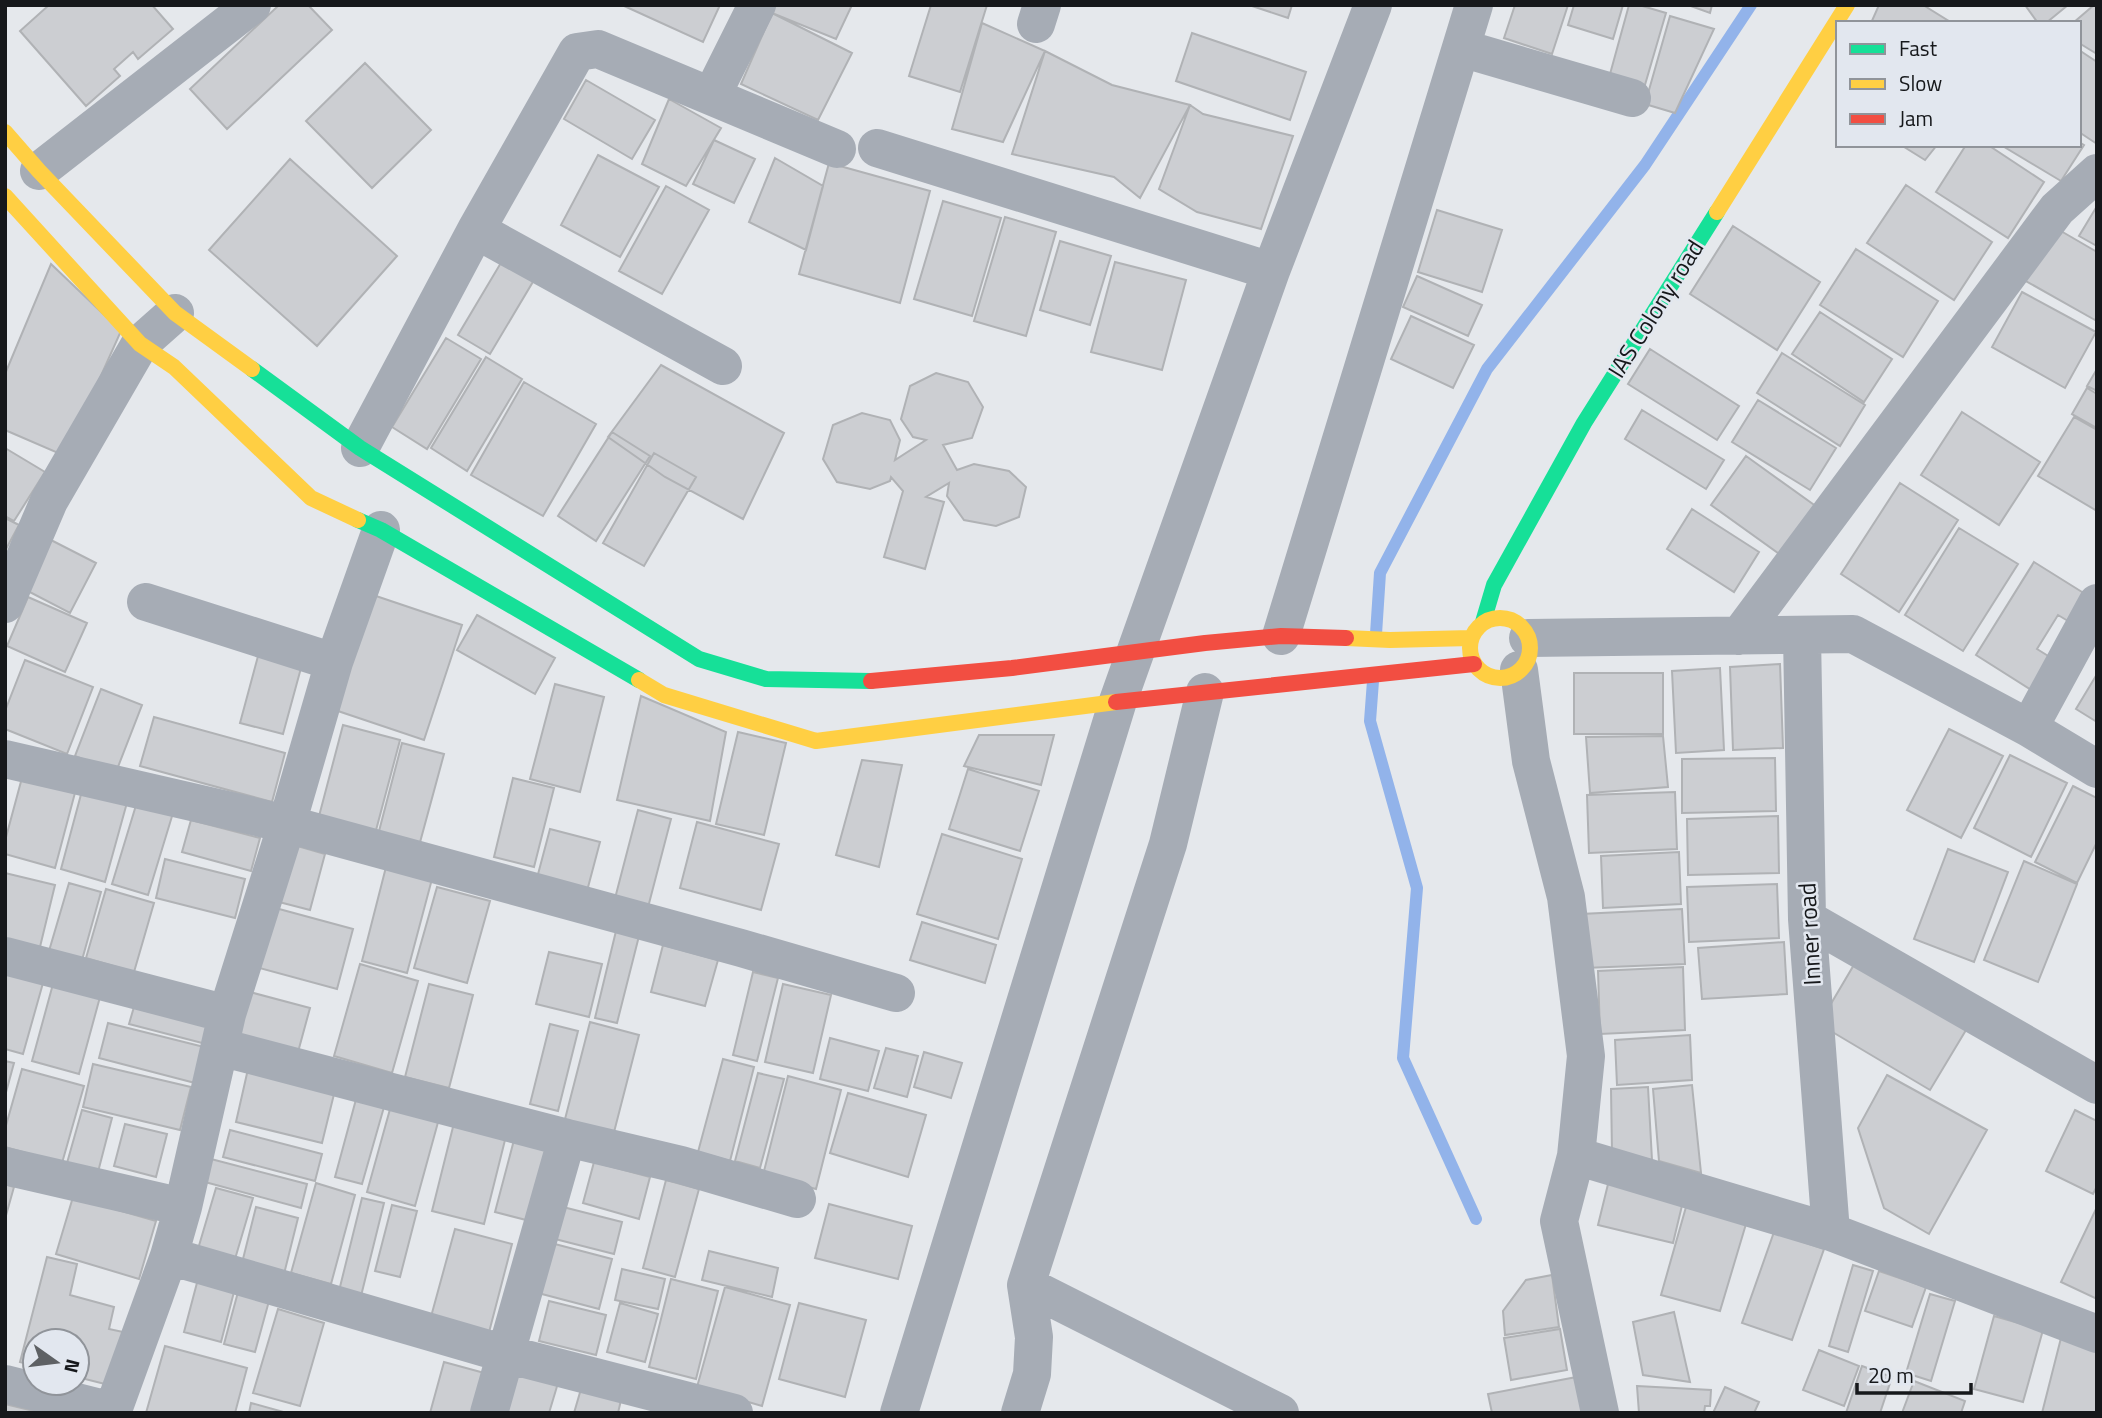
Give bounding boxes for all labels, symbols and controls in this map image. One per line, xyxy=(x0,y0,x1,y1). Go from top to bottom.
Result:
legend xyxy=(1836,21,2081,147)
text: Fast xyxy=(1899,32,1938,64)
text: Slow xyxy=(1899,67,1942,99)
text: Jam xyxy=(1899,102,1933,134)
street label: IAS Colony road xyxy=(1598,232,1712,385)
street label: Inner road xyxy=(1788,882,1830,986)
north arrow xyxy=(21,1327,91,1397)
scale bar xyxy=(1857,1352,1971,1396)
text: N xyxy=(57,1356,89,1376)
text: 20 m xyxy=(1868,1359,1914,1391)

